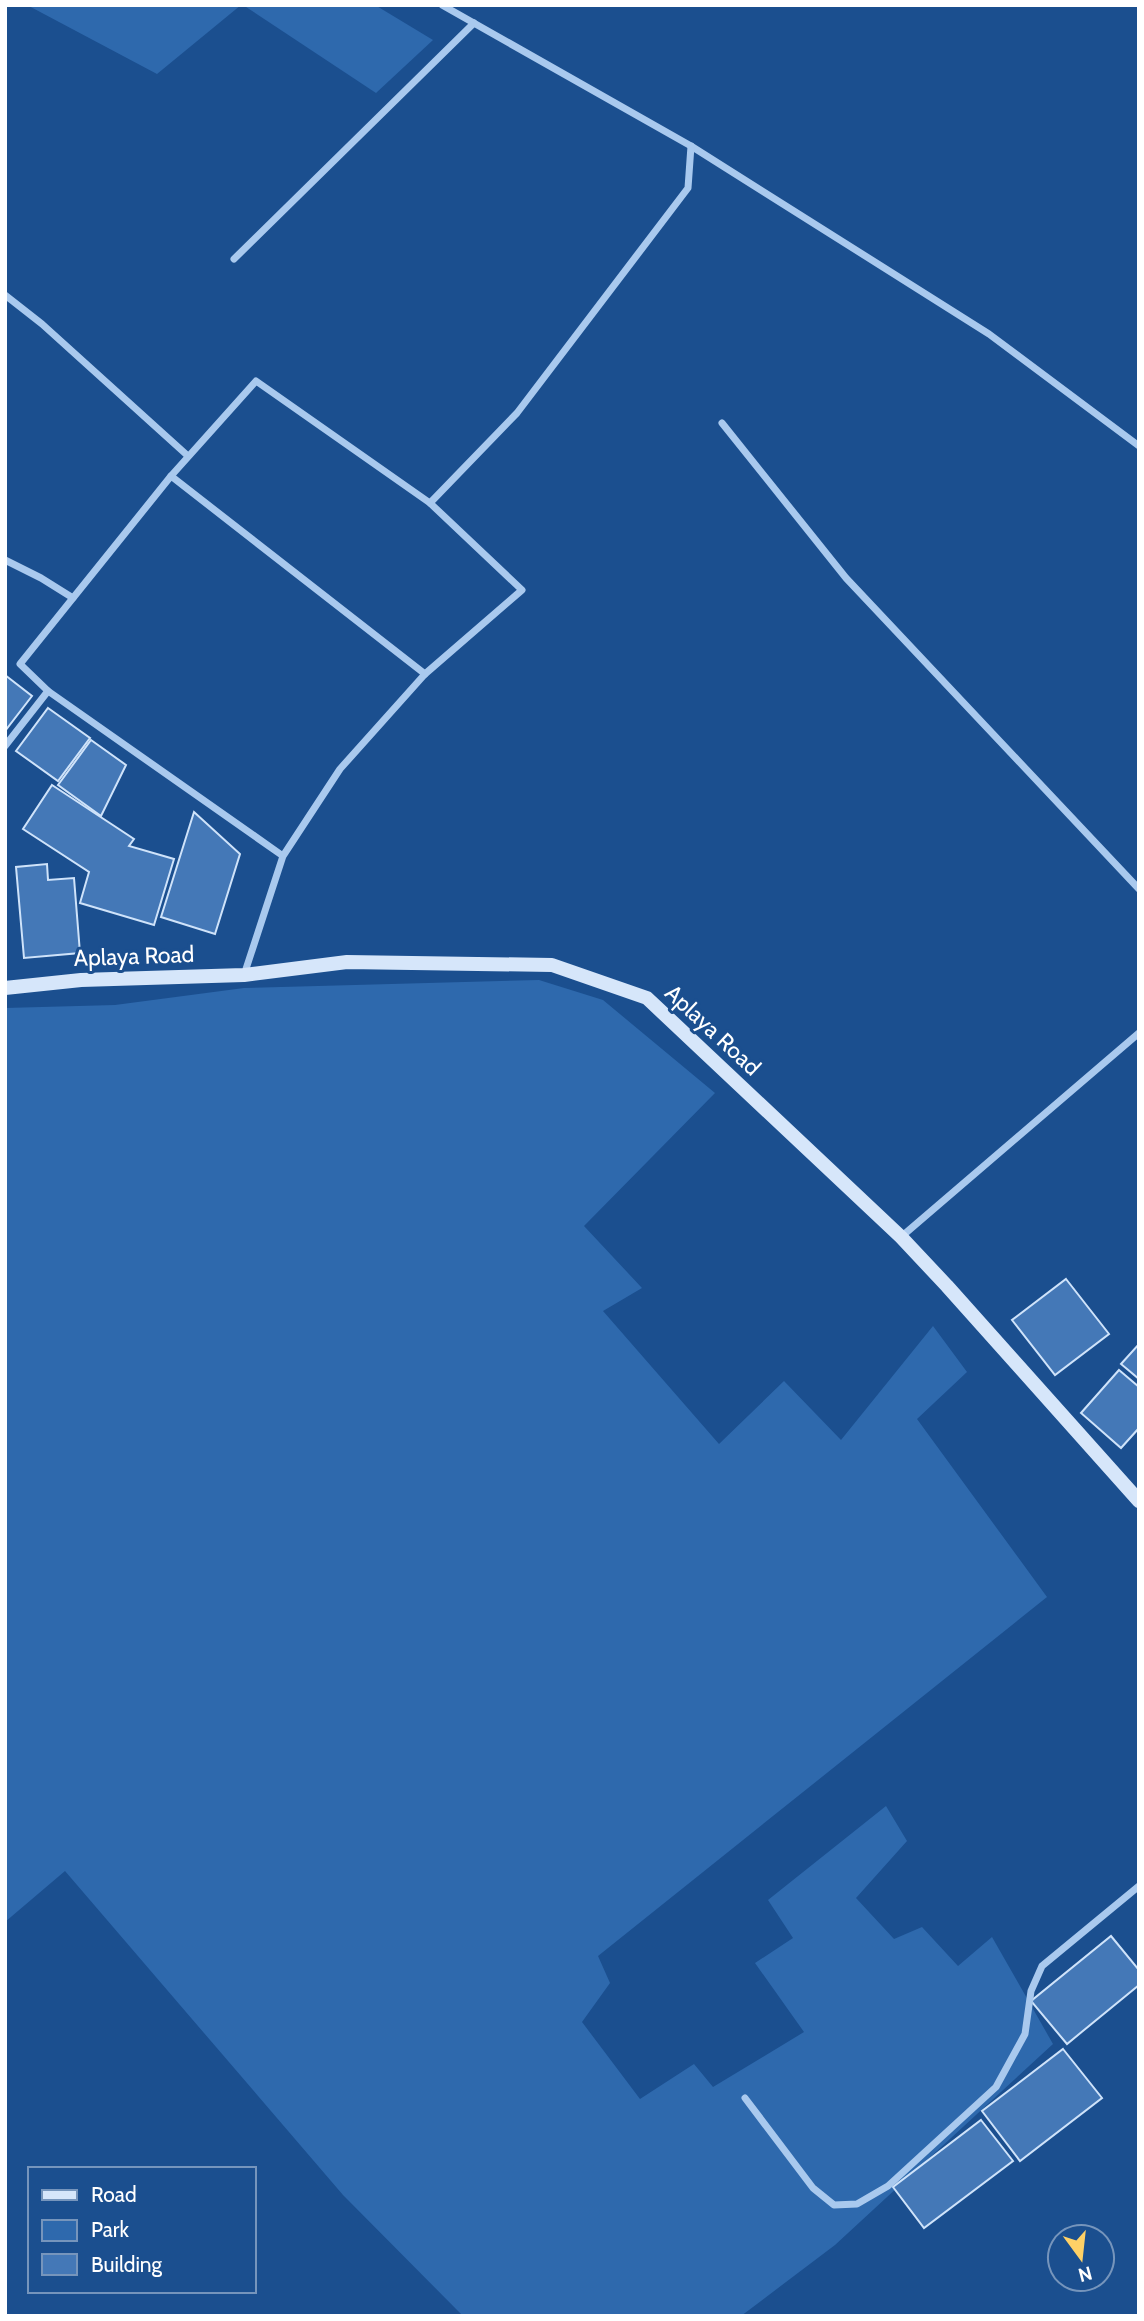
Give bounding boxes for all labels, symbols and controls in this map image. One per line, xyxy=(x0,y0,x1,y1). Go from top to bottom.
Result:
street label: Aplaya Road xyxy=(73,940,195,972)
street label: Aplaya Road xyxy=(659,979,767,1081)
legend xyxy=(28,2167,256,2293)
text: Road xyxy=(91,2182,137,2207)
text: Park xyxy=(91,2217,129,2242)
north arrow xyxy=(1046,2223,1116,2293)
text: Building xyxy=(91,2252,163,2277)
text: N xyxy=(1076,2261,1095,2287)

